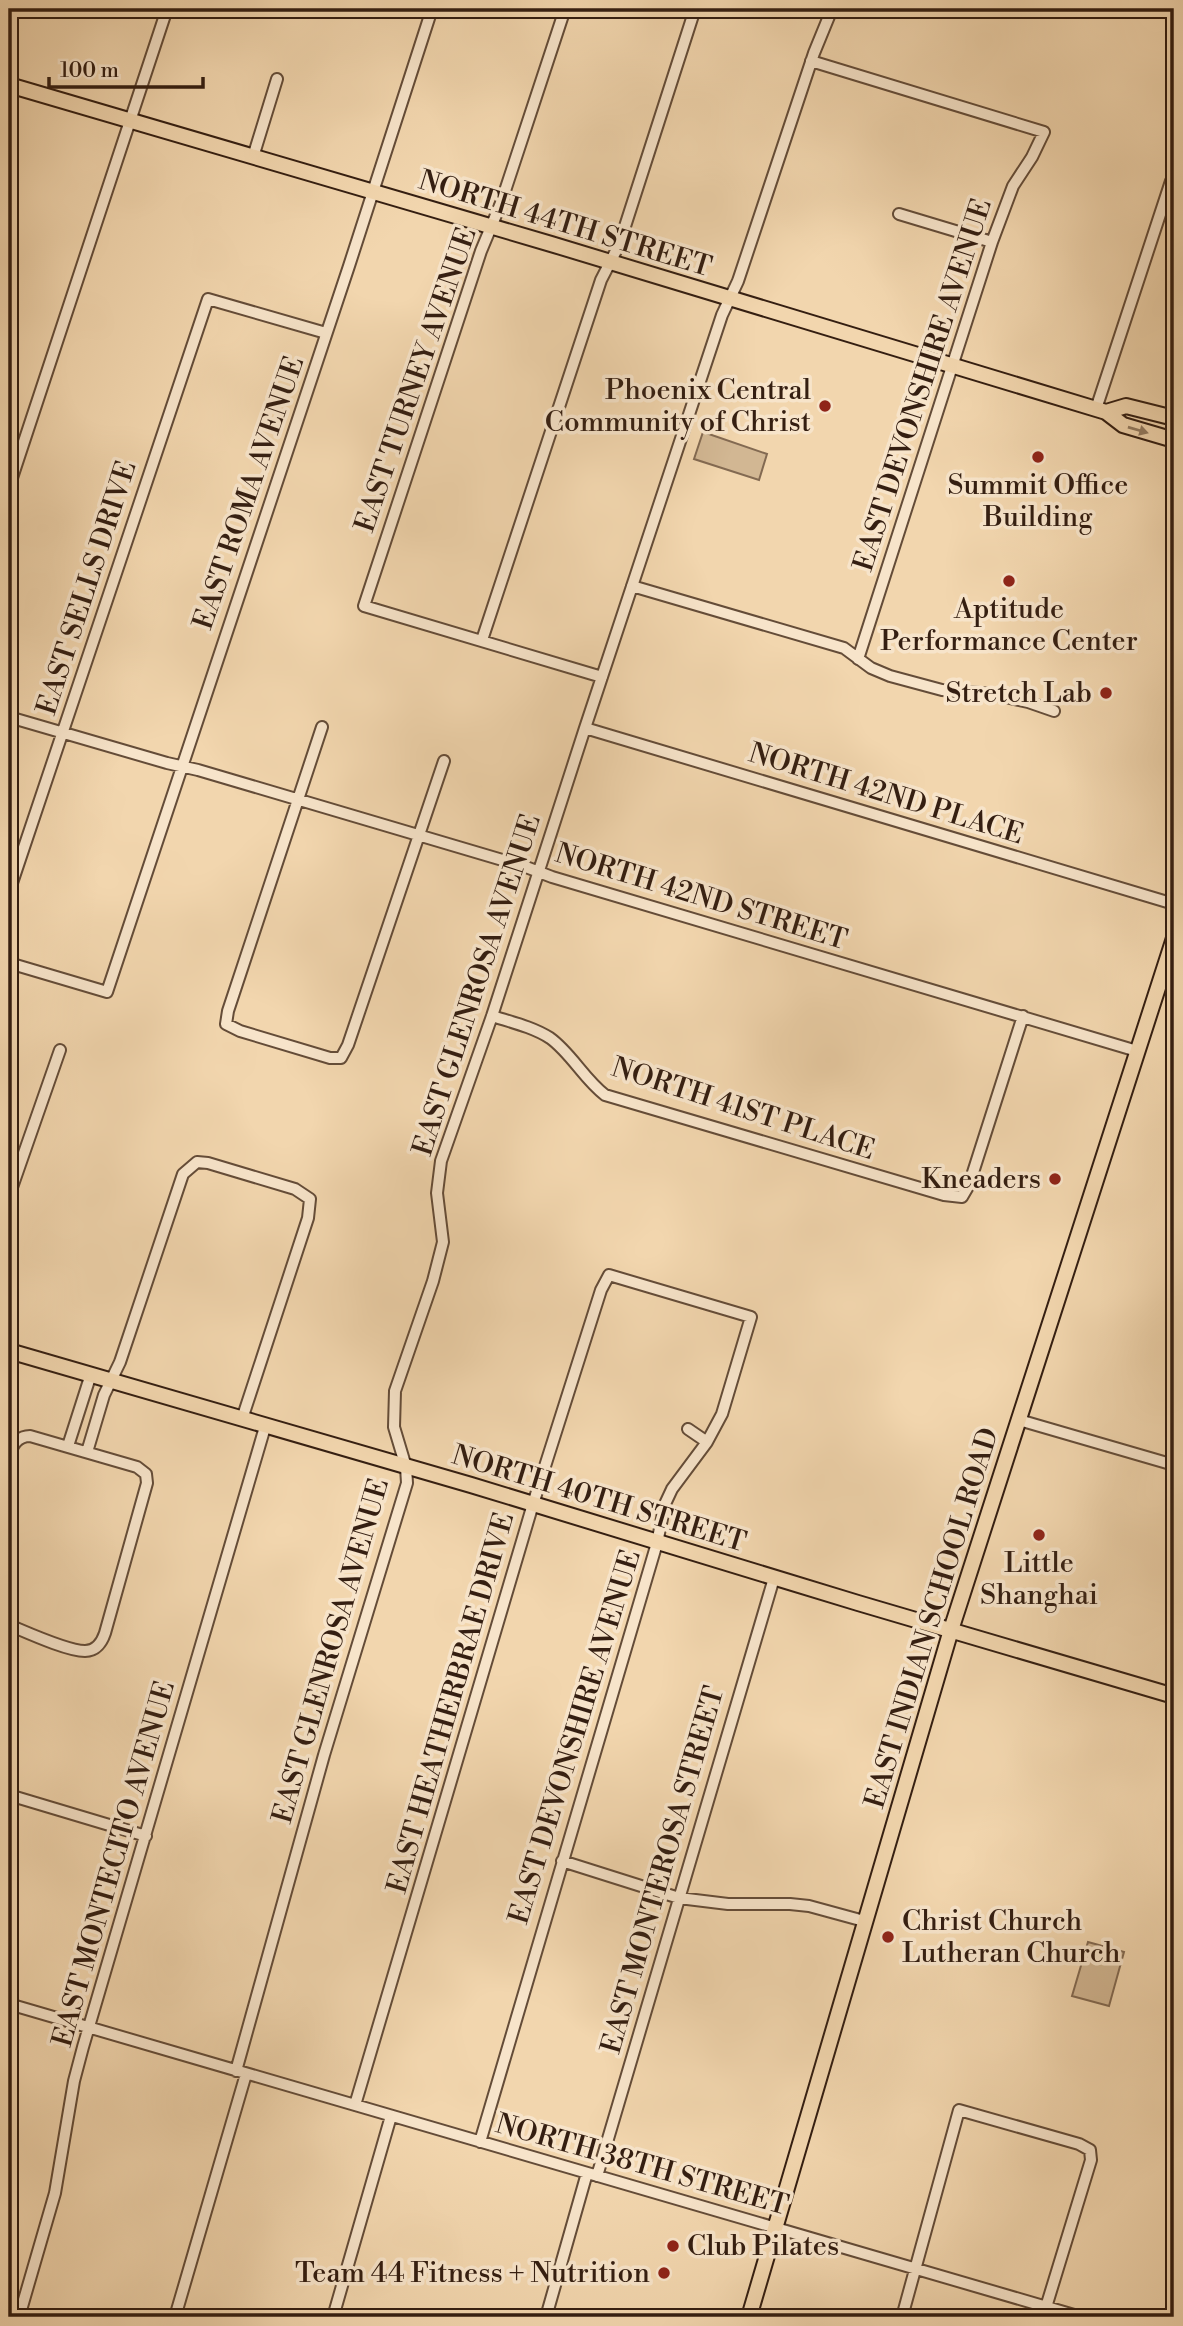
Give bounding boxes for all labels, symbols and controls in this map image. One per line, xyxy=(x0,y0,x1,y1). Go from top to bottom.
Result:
scale bar xyxy=(49,46,203,90)
text: 100 m xyxy=(60,58,119,84)
street label: NORTH 44TH STREET xyxy=(414,163,716,285)
street label: EAST DEVONSHIRE AVENUE xyxy=(846,194,1000,576)
street label: EAST TURNEY AVENUE xyxy=(347,223,485,537)
street label: EAST ROMA AVENUE xyxy=(186,352,312,634)
place label: Phoenix Central Community of Christ xyxy=(545,373,811,440)
marker: Phoenix Central Community of Christ xyxy=(817,398,833,414)
one-way arrow xyxy=(1128,425,1149,435)
marker: Summit Office Building xyxy=(1030,449,1046,465)
street label: EAST SELLS DRIVE xyxy=(29,456,145,720)
place label: Summit Office Building xyxy=(948,468,1128,535)
marker: Aptitude Performance Center xyxy=(1001,573,1017,589)
place label: Aptitude Performance Center xyxy=(880,592,1138,659)
place label: Stretch Lab xyxy=(945,676,1092,711)
marker: Stretch Lab xyxy=(1098,685,1114,701)
street label: NORTH 42ND PLACE xyxy=(744,736,1028,852)
street label: EAST GLENROSA AVENUE xyxy=(405,810,549,1160)
street label: NORTH 42ND STREET xyxy=(551,836,851,958)
street label: NORTH 41ST PLACE xyxy=(607,1050,879,1168)
place label: Kneaders xyxy=(921,1162,1041,1197)
marker: Kneaders xyxy=(1047,1171,1063,1187)
street label: EAST INDIAN SCHOOL ROAD xyxy=(857,1423,1007,1813)
street label: NORTH 40TH STREET xyxy=(448,1438,750,1560)
street label: EAST GLENROSA AVENUE xyxy=(265,1475,397,1827)
street label: EAST HEATHERBRAE DRIVE xyxy=(380,1508,522,1898)
marker: Little Shanghai xyxy=(1031,1527,1047,1543)
street label: EAST DEVONSHIRE AVENUE xyxy=(501,1546,649,1928)
place label: Little Shanghai xyxy=(980,1546,1098,1613)
street label: EAST MONTECITO AVENUE xyxy=(45,1677,183,2051)
street label: EAST MONTEROSA STREET xyxy=(594,1682,732,2058)
place label: Christ Church Lutheran Church xyxy=(902,1904,1121,1971)
marker: Christ Church Lutheran Church xyxy=(880,1929,896,1945)
street label: NORTH 38TH STREET xyxy=(492,2106,792,2224)
place label: Club Pilates xyxy=(687,2229,839,2264)
marker: Club Pilates xyxy=(665,2238,681,2254)
place label: Team 44 Fitness + Nutrition xyxy=(295,2256,650,2291)
marker: Team 44 Fitness + Nutrition xyxy=(656,2265,672,2281)

